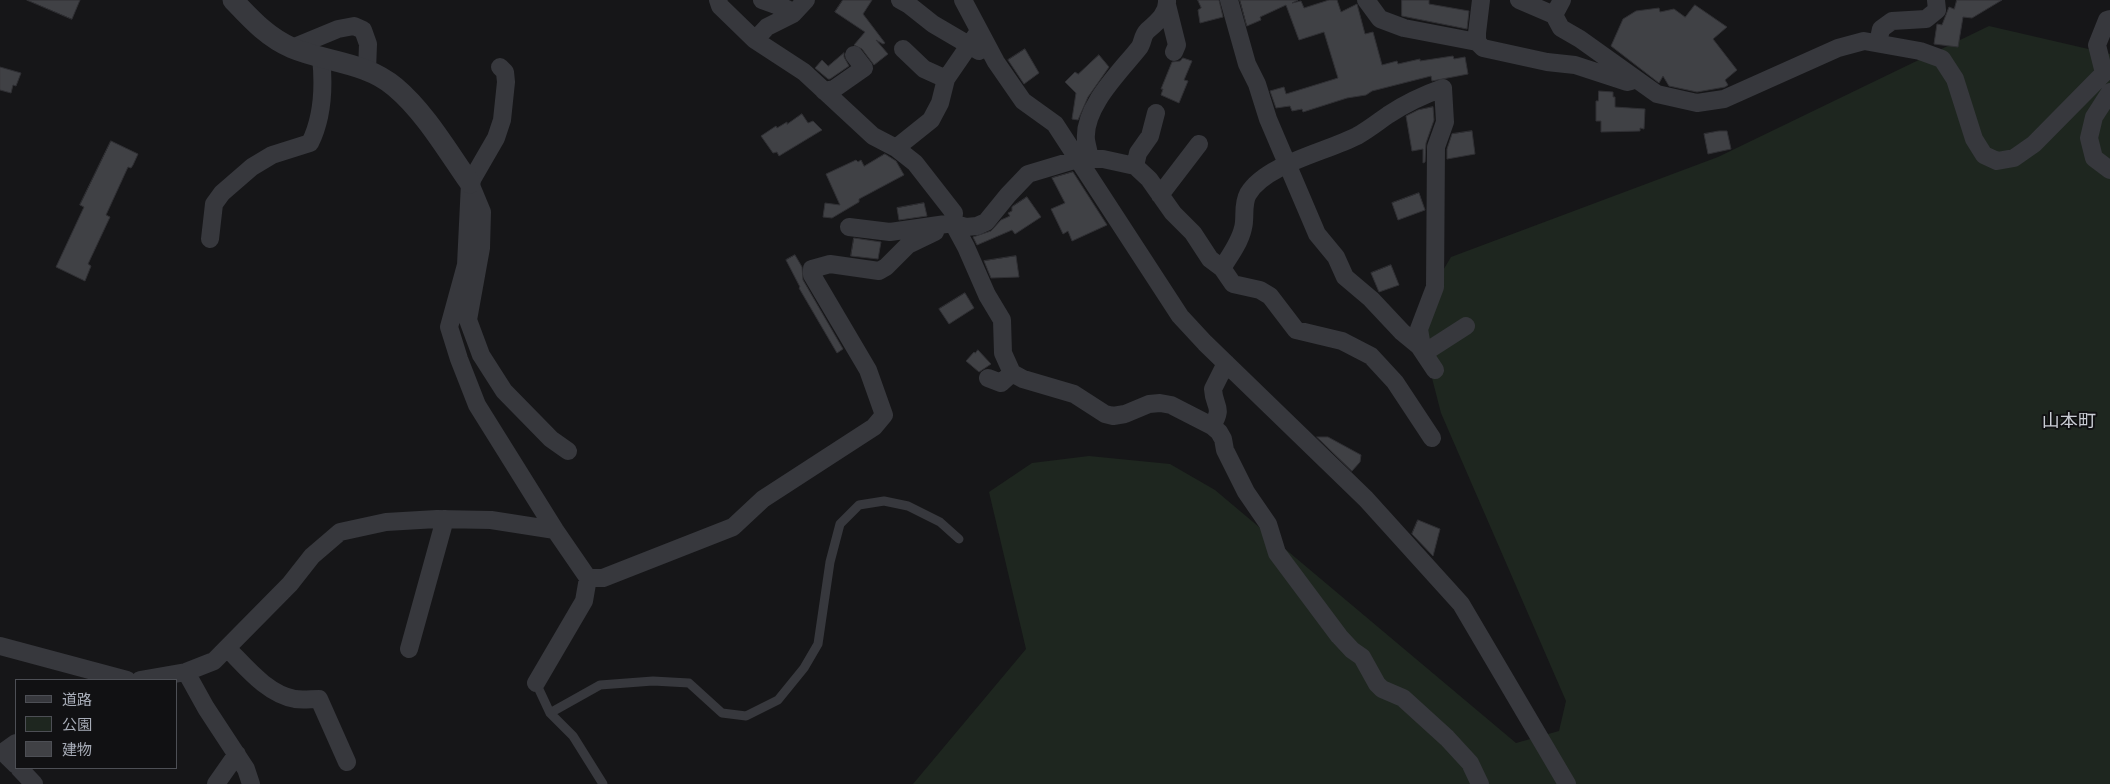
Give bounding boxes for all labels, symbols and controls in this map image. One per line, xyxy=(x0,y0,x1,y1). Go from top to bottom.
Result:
district label: 山本町 xyxy=(2042,410,2096,432)
legend xyxy=(15,679,178,769)
text: 道路 xyxy=(62,691,92,708)
text: 公園 xyxy=(62,716,92,733)
text: 建物 xyxy=(62,741,92,758)

